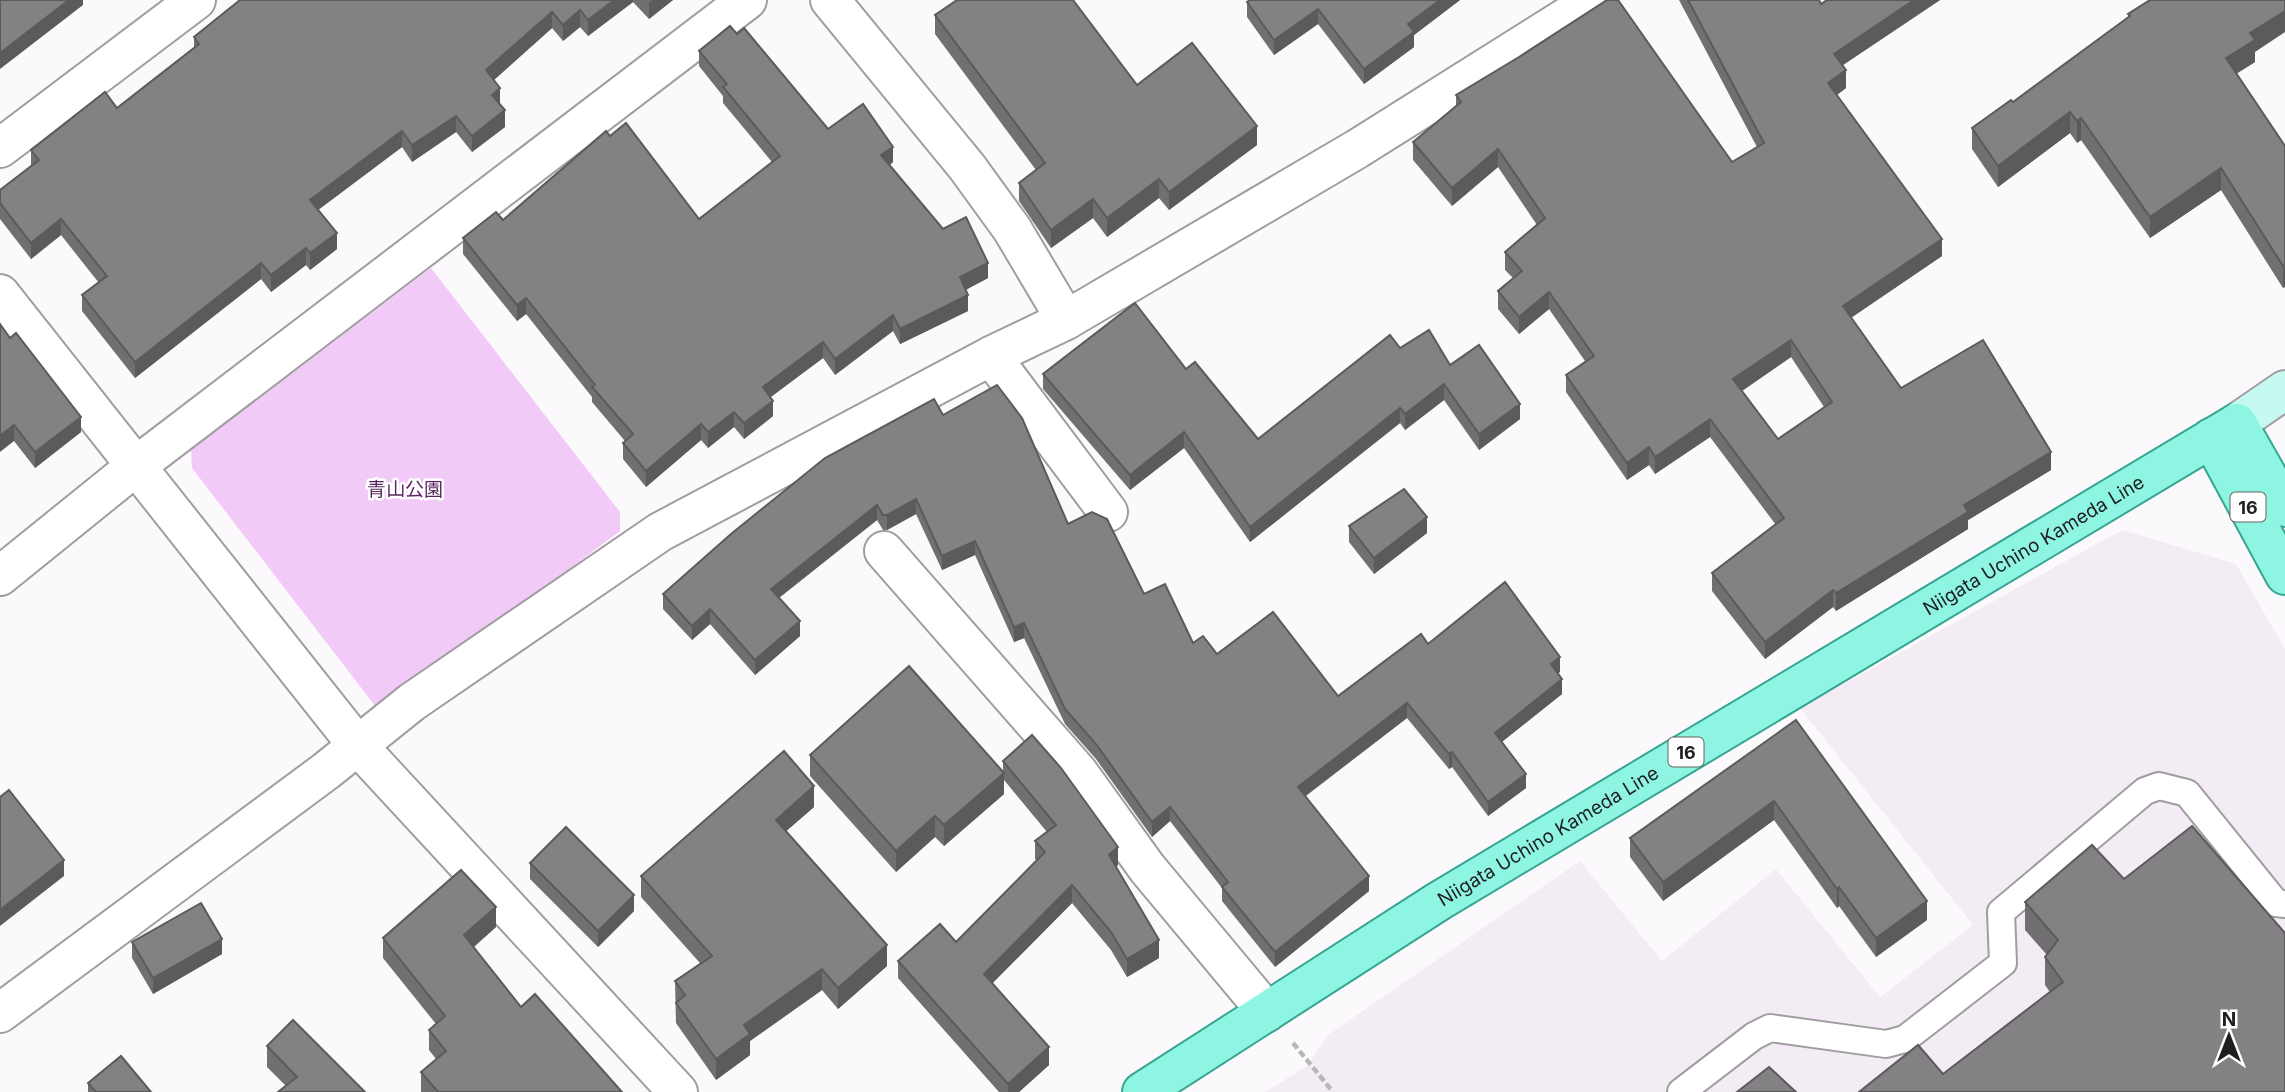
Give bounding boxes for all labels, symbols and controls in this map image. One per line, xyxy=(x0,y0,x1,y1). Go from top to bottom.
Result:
street label: Niigata Uchino Kameda Line xyxy=(1919,470,2148,620)
park label: 青山公園 xyxy=(367,478,443,501)
road number: 16 xyxy=(2230,492,2266,522)
road number: 16 xyxy=(1668,738,1704,766)
street label: Niigata Uchino Kameda Line xyxy=(1433,761,1663,911)
north arrow xyxy=(2194,1001,2264,1071)
text: N xyxy=(2222,1008,2236,1031)

